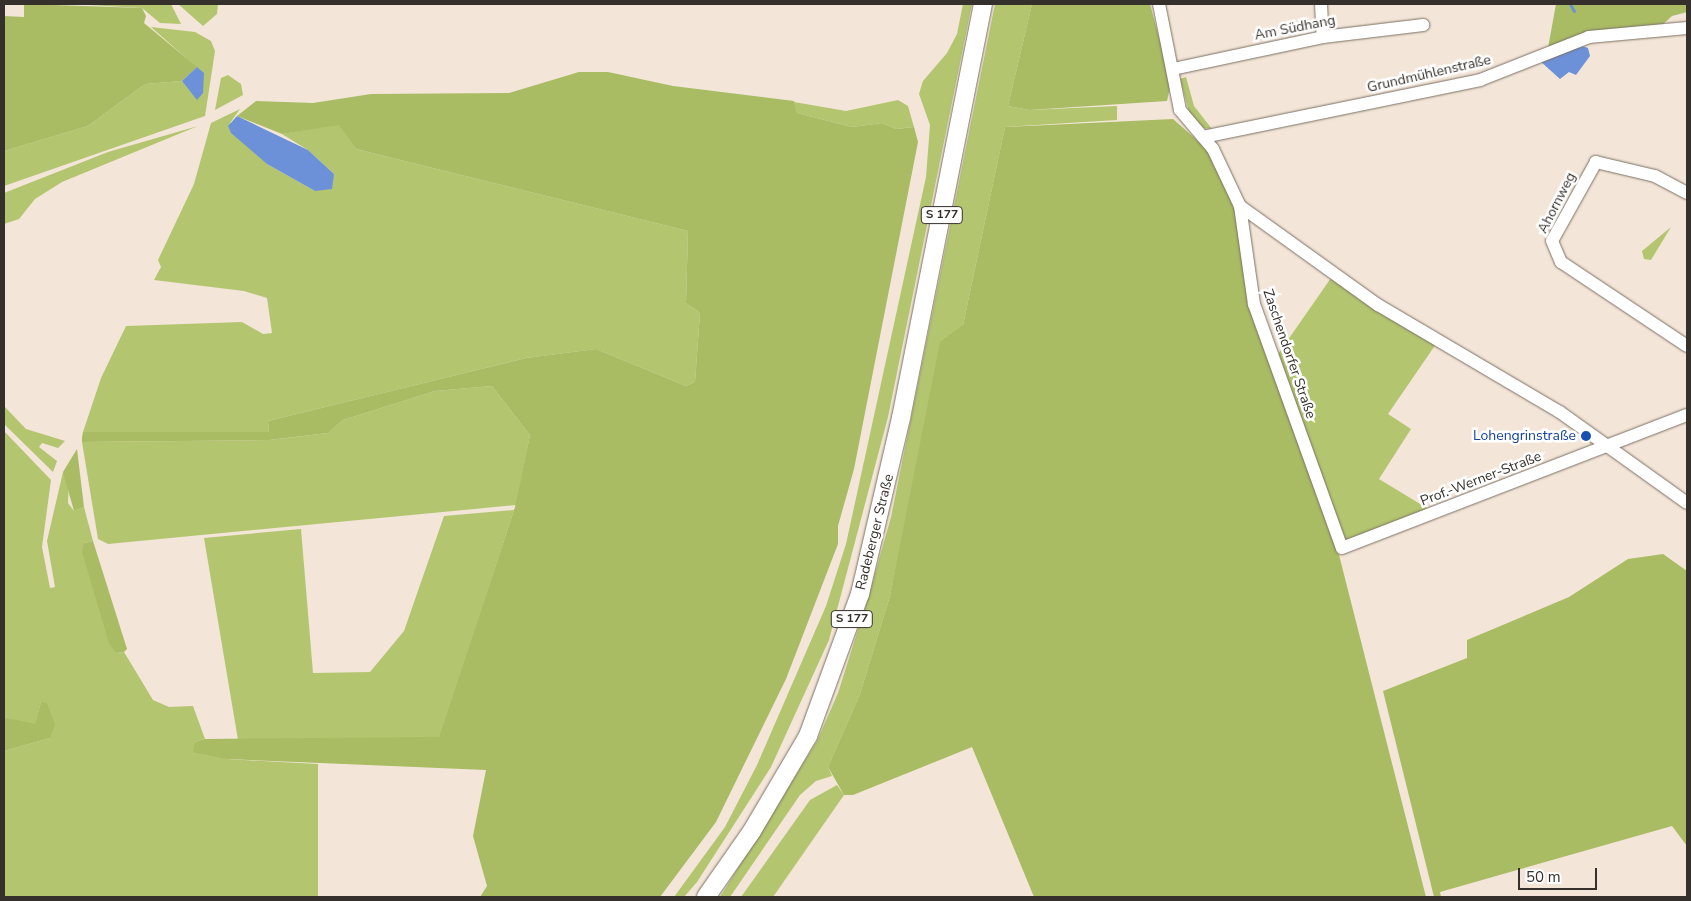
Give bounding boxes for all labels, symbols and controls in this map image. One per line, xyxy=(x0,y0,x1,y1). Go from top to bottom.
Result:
street label: Am Südhang xyxy=(1253,12,1337,44)
street label: Grundmühlenstraße xyxy=(1366,52,1492,96)
street label: Ahornweg xyxy=(1534,170,1580,236)
road number: S 177 xyxy=(921,206,963,224)
street label: Zaschendorfer Straße xyxy=(1259,287,1319,421)
place label: Lohengrinstraße xyxy=(1473,428,1576,444)
marker: Lohengrinstraße xyxy=(1580,430,1592,442)
street label: Prof.-Werner-Straße xyxy=(1418,448,1544,510)
street label: Radeberger Straße xyxy=(852,472,898,592)
road number: S 177 xyxy=(831,610,873,628)
scale bar xyxy=(1521,858,1600,890)
text: 50 m xyxy=(1526,867,1561,887)

